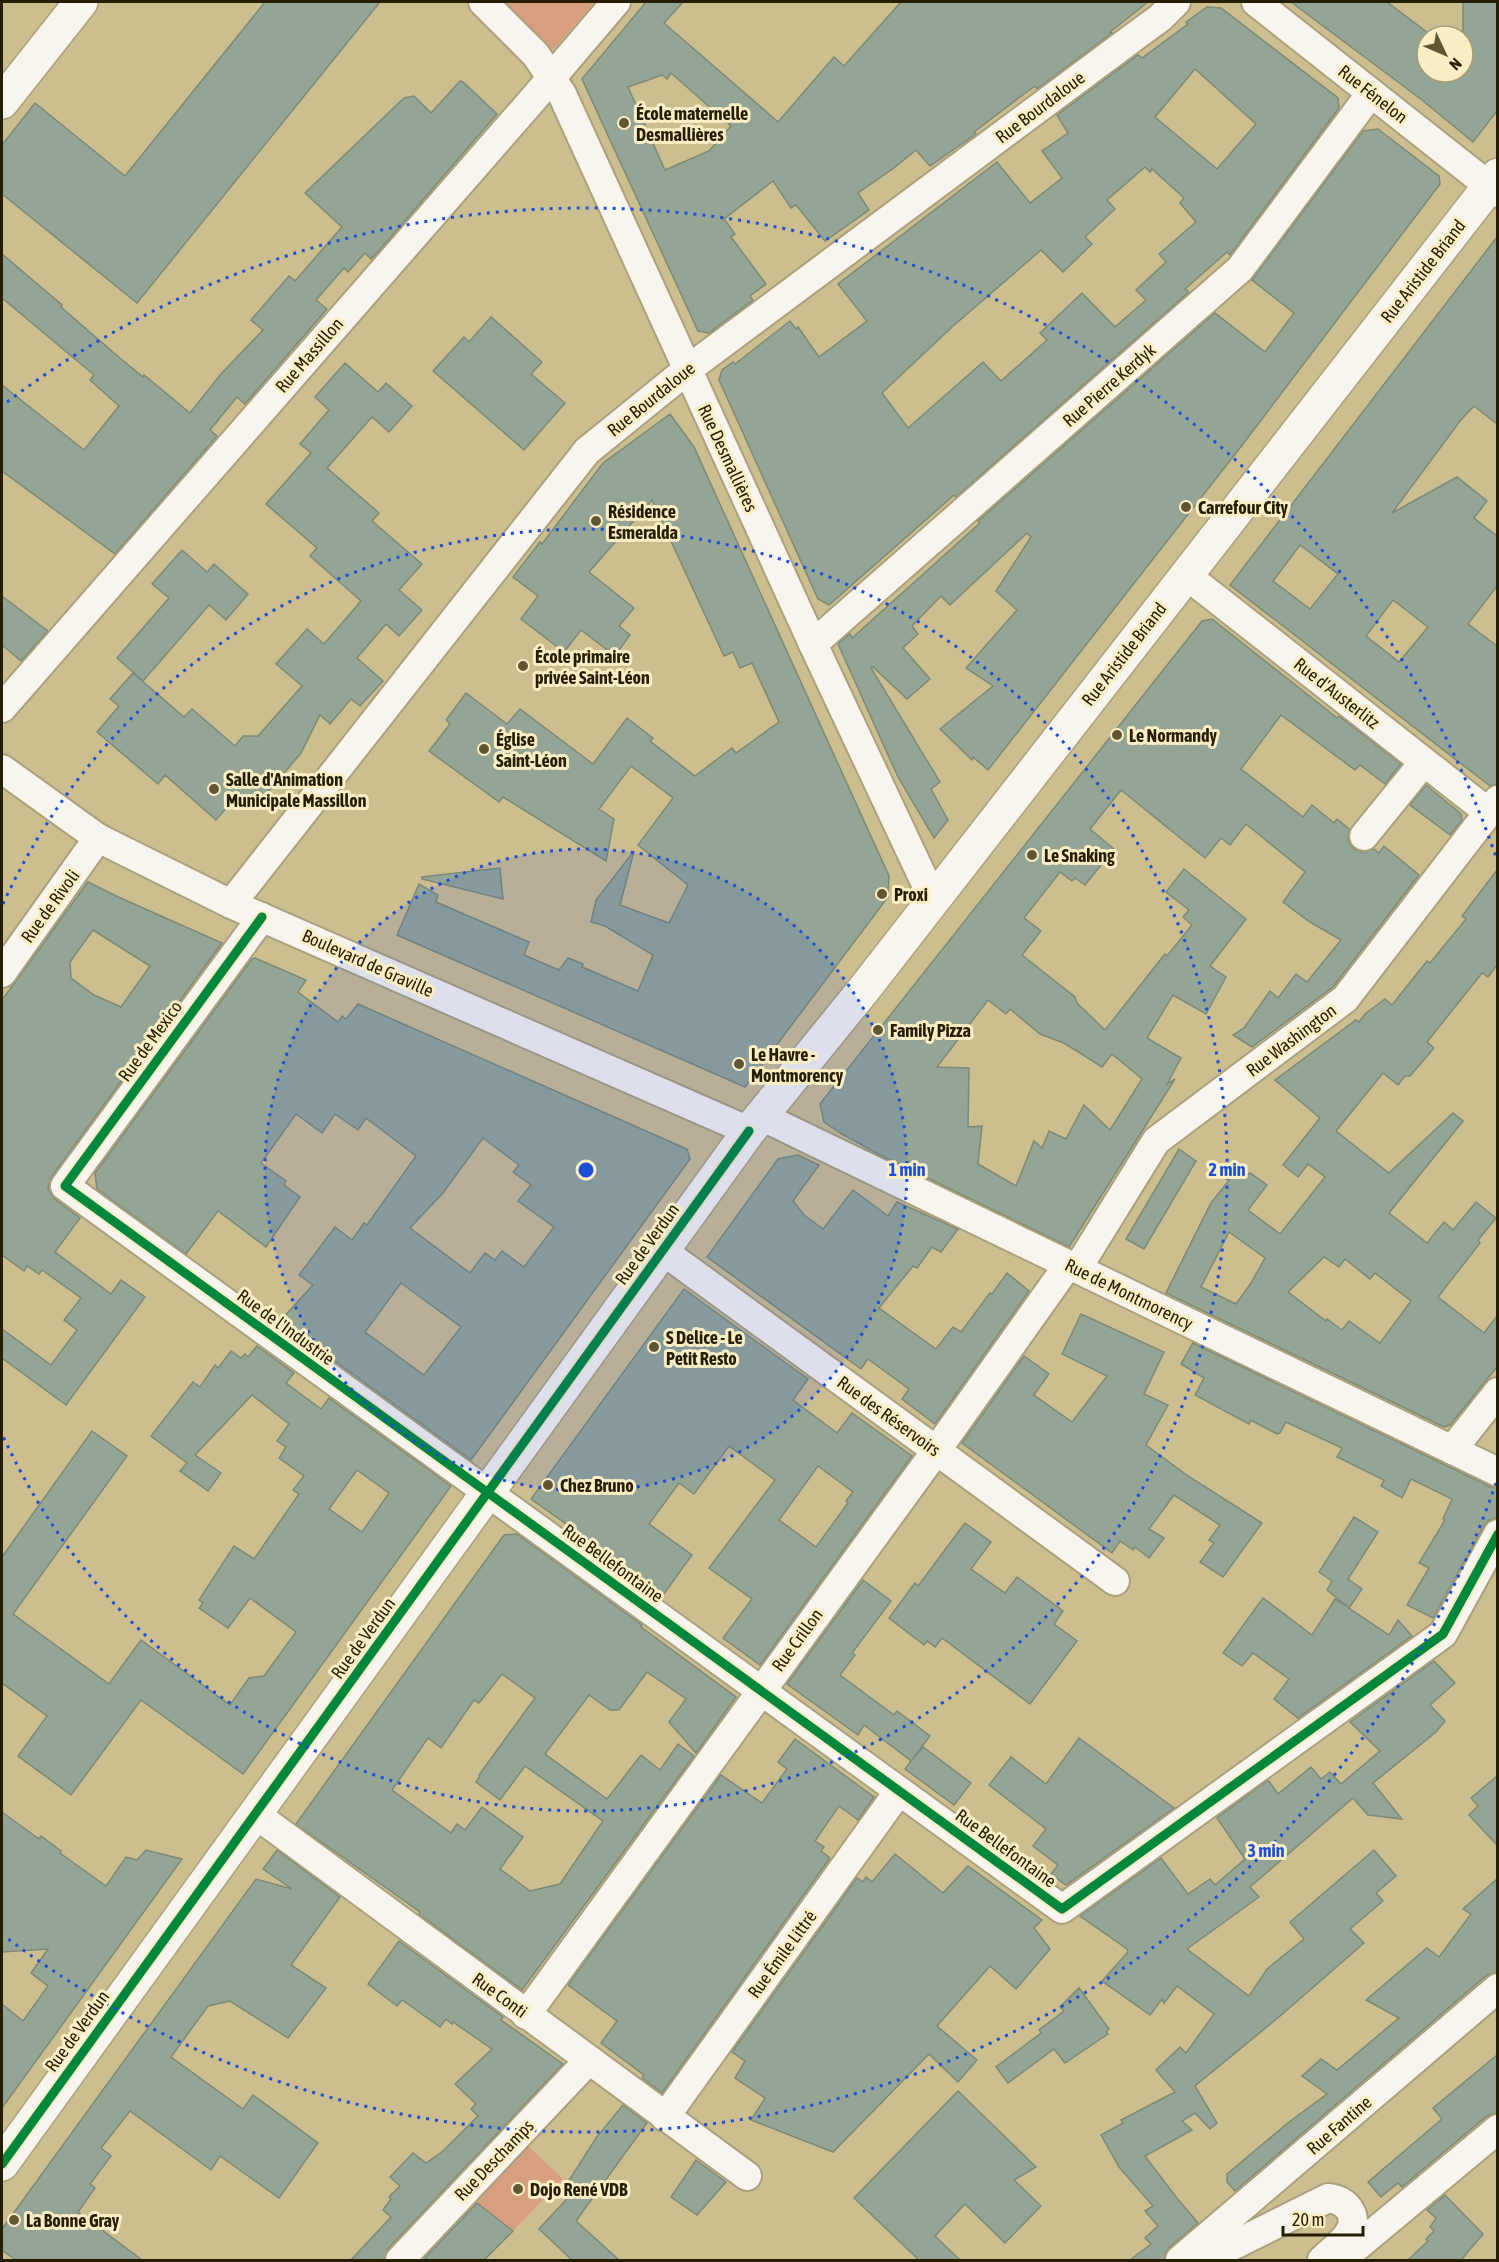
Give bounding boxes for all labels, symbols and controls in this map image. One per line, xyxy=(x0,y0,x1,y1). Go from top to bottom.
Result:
north arrow xyxy=(1415,24,1475,84)
text: N xyxy=(1446,55,1466,74)
street label: Rue Fénelon xyxy=(1334,60,1412,128)
street label: Rue Bourdaloue xyxy=(991,67,1089,147)
place label: École maternelle Desmallières xyxy=(636,103,748,145)
marker: École maternelle Desmallières xyxy=(617,116,631,130)
street label: Rue Aristide Briand xyxy=(1376,215,1470,327)
street label: Rue Massillon xyxy=(271,313,347,397)
street label: Rue Pierre Kerdyk xyxy=(1058,339,1160,431)
street label: Rue Bourdaloue xyxy=(603,357,699,441)
street label: Rue Desmallières xyxy=(694,401,762,515)
place label: Carrefour City xyxy=(1198,497,1289,518)
marker: Carrefour City xyxy=(1179,500,1193,514)
place label: Résidence Esmeralda xyxy=(608,501,678,543)
marker: Résidence Esmeralda xyxy=(589,514,603,528)
street label: Rue Aristide Briand xyxy=(1077,598,1171,710)
place label: École primaire privée Saint-Léon xyxy=(535,646,650,688)
street label: Rue d'Austerlitz xyxy=(1290,653,1384,733)
marker: École primaire privée Saint-Léon xyxy=(516,659,530,673)
place label: Le Normandy xyxy=(1129,725,1218,746)
marker: Le Normandy xyxy=(1110,728,1124,742)
place label: Église Saint-Léon xyxy=(496,729,567,771)
marker: Église Saint-Léon xyxy=(477,742,491,756)
place label: Salle d'Animation Municipale Massillon xyxy=(226,769,367,811)
marker: Salle d'Animation Municipale Massillon xyxy=(207,782,221,796)
place label: Le Snaking xyxy=(1044,845,1115,866)
marker: Le Snaking xyxy=(1025,848,1039,862)
street label: Rue de Rivoli xyxy=(16,865,84,947)
place label: Proxi xyxy=(894,884,928,905)
marker: Proxi xyxy=(875,887,889,901)
street label: Boulevard de Graville xyxy=(299,925,437,1001)
street label: Rue de Mexico xyxy=(114,997,186,1085)
street label: Rue Washington xyxy=(1242,999,1340,1081)
place label: Family Pizza xyxy=(890,1020,971,1041)
marker: Family Pizza xyxy=(871,1023,885,1037)
place label: Le Havre - Montmorency xyxy=(751,1044,844,1086)
marker: Le Havre - Montmorency xyxy=(732,1057,746,1071)
text: 1 min xyxy=(889,1159,926,1180)
text: 2 min xyxy=(1209,1159,1246,1180)
centre of rings xyxy=(576,1160,596,1180)
street label: Rue de Verdun xyxy=(611,1199,683,1289)
street label: Rue de Montmorency xyxy=(1062,1254,1196,1334)
street label: Rue de l'Industrie xyxy=(233,1285,339,1369)
place label: S Delice - Le Petit Resto xyxy=(666,1327,743,1369)
marker: S Delice - Le Petit Resto xyxy=(647,1340,661,1354)
street label: Rue des Réservoirs xyxy=(833,1372,945,1460)
place label: Chez Bruno xyxy=(560,1475,634,1496)
marker: Chez Bruno xyxy=(541,1478,555,1492)
street label: Rue Bellefontaine xyxy=(559,1519,667,1607)
street label: Rue de Verdun xyxy=(327,1593,399,1683)
street label: Rue Crillon xyxy=(767,1605,827,1675)
street label: Rue Bellefontaine xyxy=(952,1804,1060,1892)
text: 3 min xyxy=(1248,1840,1285,1861)
street label: Rue Émile Littré xyxy=(743,1906,821,2002)
street label: Rue Conti xyxy=(468,1968,532,2022)
street label: Rue de Verdun xyxy=(41,1986,113,2076)
street label: Rue Fantine xyxy=(1302,2091,1376,2159)
street label: Rue Deschamps xyxy=(450,2115,538,2205)
place label: Dojo René VDB xyxy=(530,2179,628,2200)
marker: Dojo René VDB xyxy=(511,2182,525,2196)
scale bar xyxy=(1283,2199,1362,2237)
text: 20 m xyxy=(1292,2209,1324,2230)
place label: La Bonne Gray xyxy=(26,2210,120,2231)
marker: La Bonne Gray xyxy=(7,2213,21,2227)

